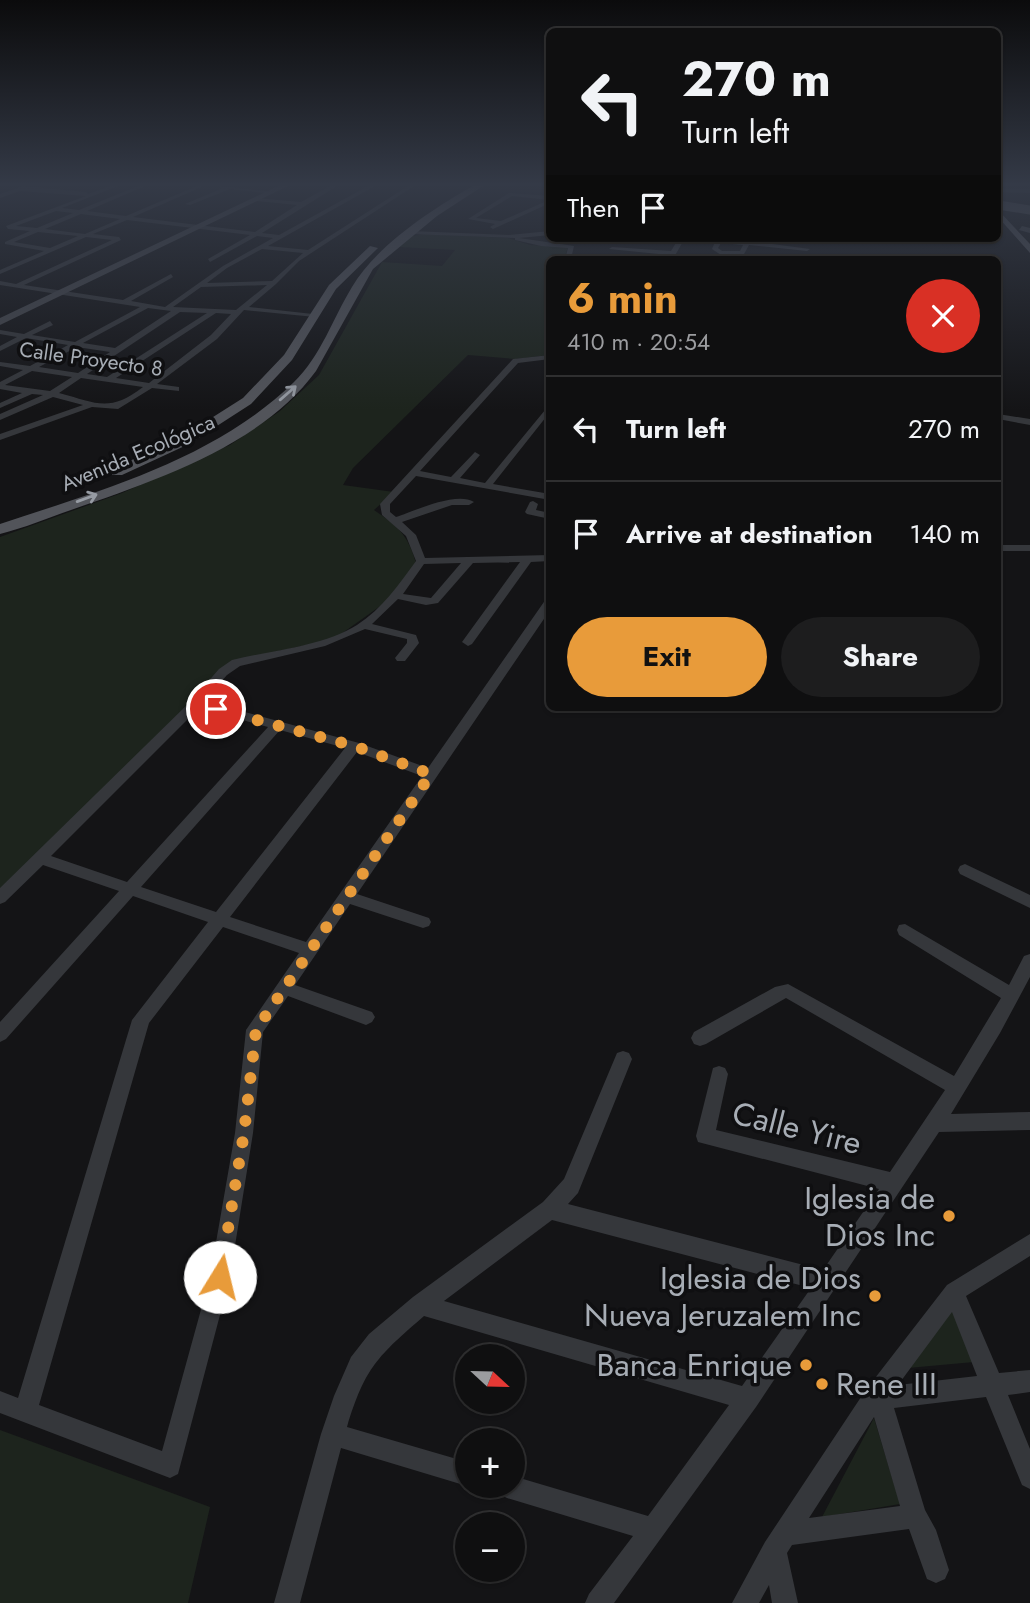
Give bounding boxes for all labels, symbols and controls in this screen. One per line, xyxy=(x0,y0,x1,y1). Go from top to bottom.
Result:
text: 270 m xyxy=(682,44,831,114)
icon: left xyxy=(567,56,658,147)
text: Turn left xyxy=(682,109,789,155)
text: Then xyxy=(567,189,620,227)
icon: arrive xyxy=(634,189,672,227)
text: 6 min xyxy=(567,268,678,329)
button: close xyxy=(906,279,980,353)
text: 410 m · 20:54 xyxy=(567,325,710,359)
street label: Calle Proyecto 8 xyxy=(17,334,165,384)
one-way arrow xyxy=(278,385,296,401)
street label: Avenida Ecológica xyxy=(57,407,219,499)
icon: left xyxy=(567,410,605,448)
text: Turn left xyxy=(626,410,726,448)
text: 270 m xyxy=(908,410,980,448)
one-way arrow xyxy=(76,491,98,504)
icon: arrive xyxy=(567,515,605,553)
text: Arrive at destination xyxy=(626,515,873,553)
text: 140 m xyxy=(909,515,980,553)
button: Exit xyxy=(567,617,767,697)
button: Share xyxy=(781,617,980,697)
pin xyxy=(186,679,246,739)
icon: arrive xyxy=(197,690,235,728)
street label: Calle Yire xyxy=(728,1090,866,1166)
place label: Iglesia de Dios Inc xyxy=(804,1175,935,1258)
marker: Iglesia de Dios Inc xyxy=(941,1208,957,1224)
position arrow xyxy=(183,1240,257,1314)
place label: Iglesia de Dios Nueva Jeruzalem Inc xyxy=(584,1255,861,1338)
marker: Iglesia de Dios Nueva Jeruzalem Inc xyxy=(867,1288,883,1304)
place label: Banca Enrique xyxy=(596,1342,792,1388)
north arrow xyxy=(455,1344,525,1414)
map controls xyxy=(455,1344,525,1582)
marker: Banca Enrique xyxy=(798,1357,814,1373)
place label: Rene III xyxy=(836,1361,937,1407)
marker: Rene III xyxy=(814,1376,830,1392)
button: + xyxy=(455,1428,525,1498)
button: − xyxy=(455,1512,525,1582)

